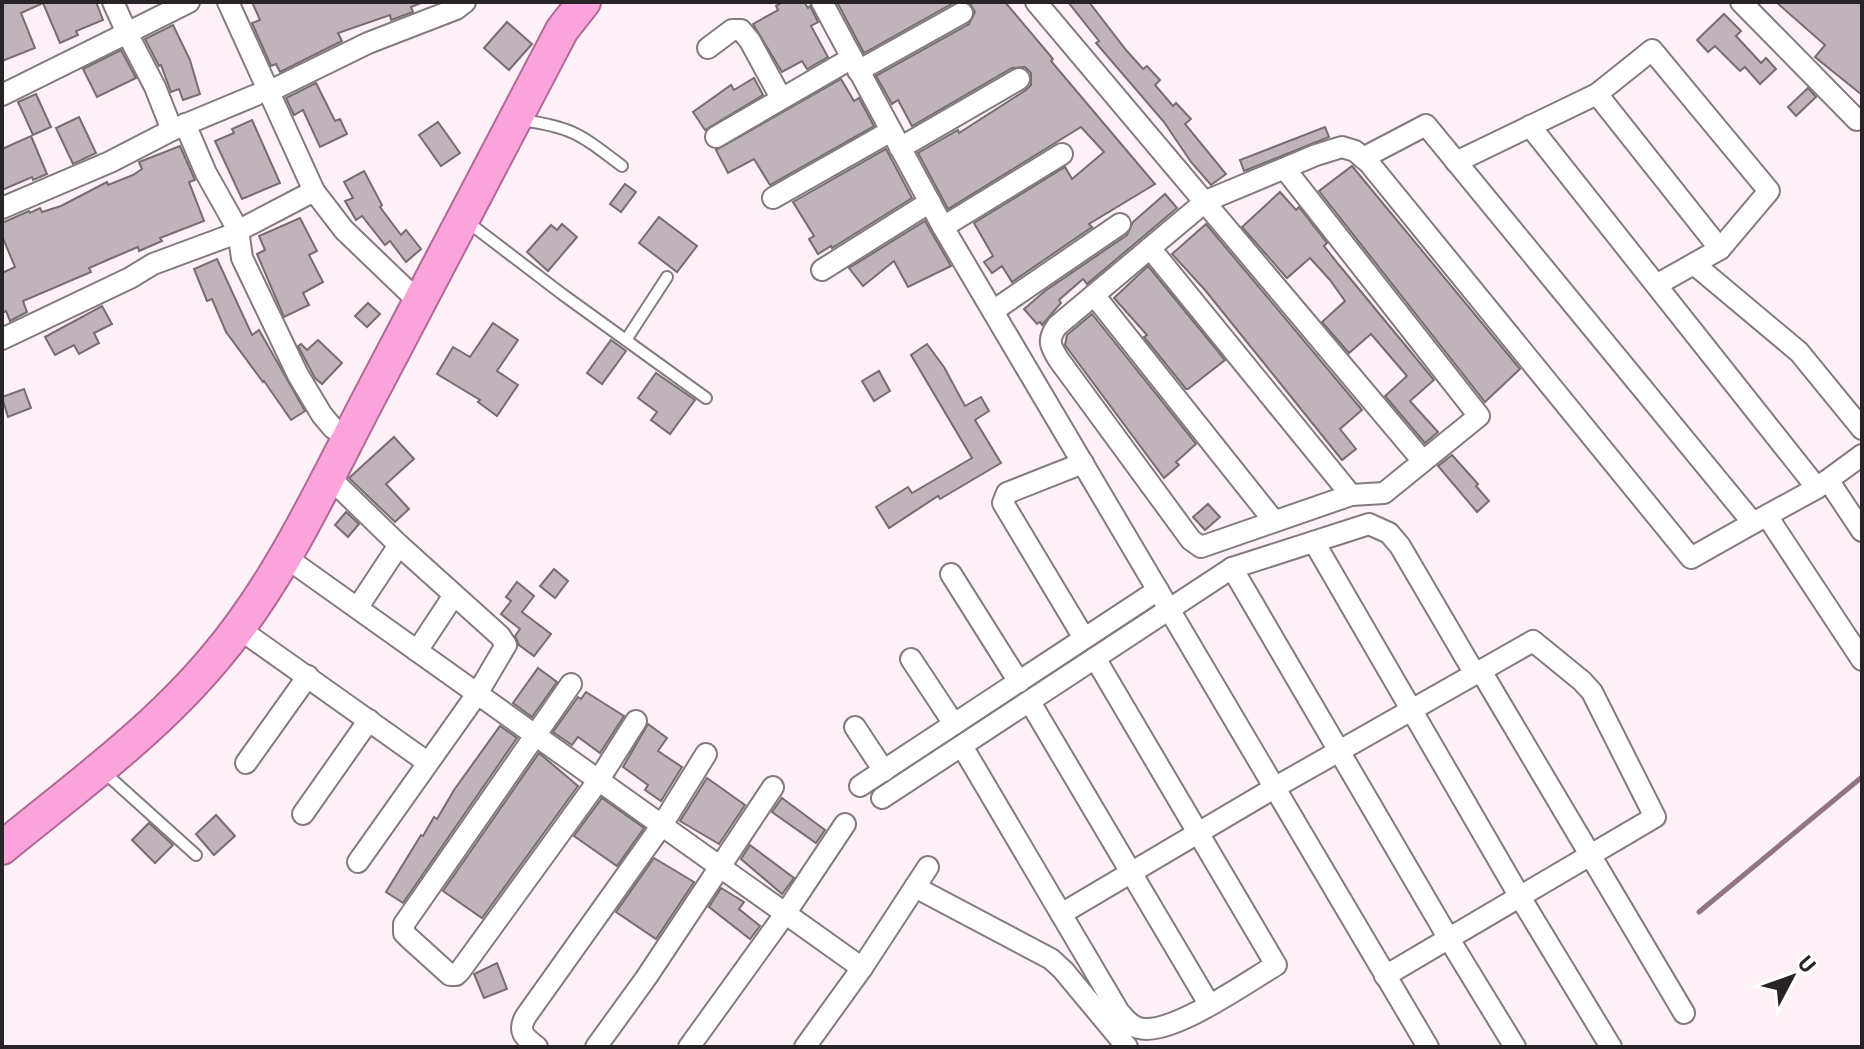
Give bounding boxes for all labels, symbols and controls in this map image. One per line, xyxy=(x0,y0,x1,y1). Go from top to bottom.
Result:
north arrow xyxy=(1752,937,1832,1017)
text: U xyxy=(1793,949,1822,977)

